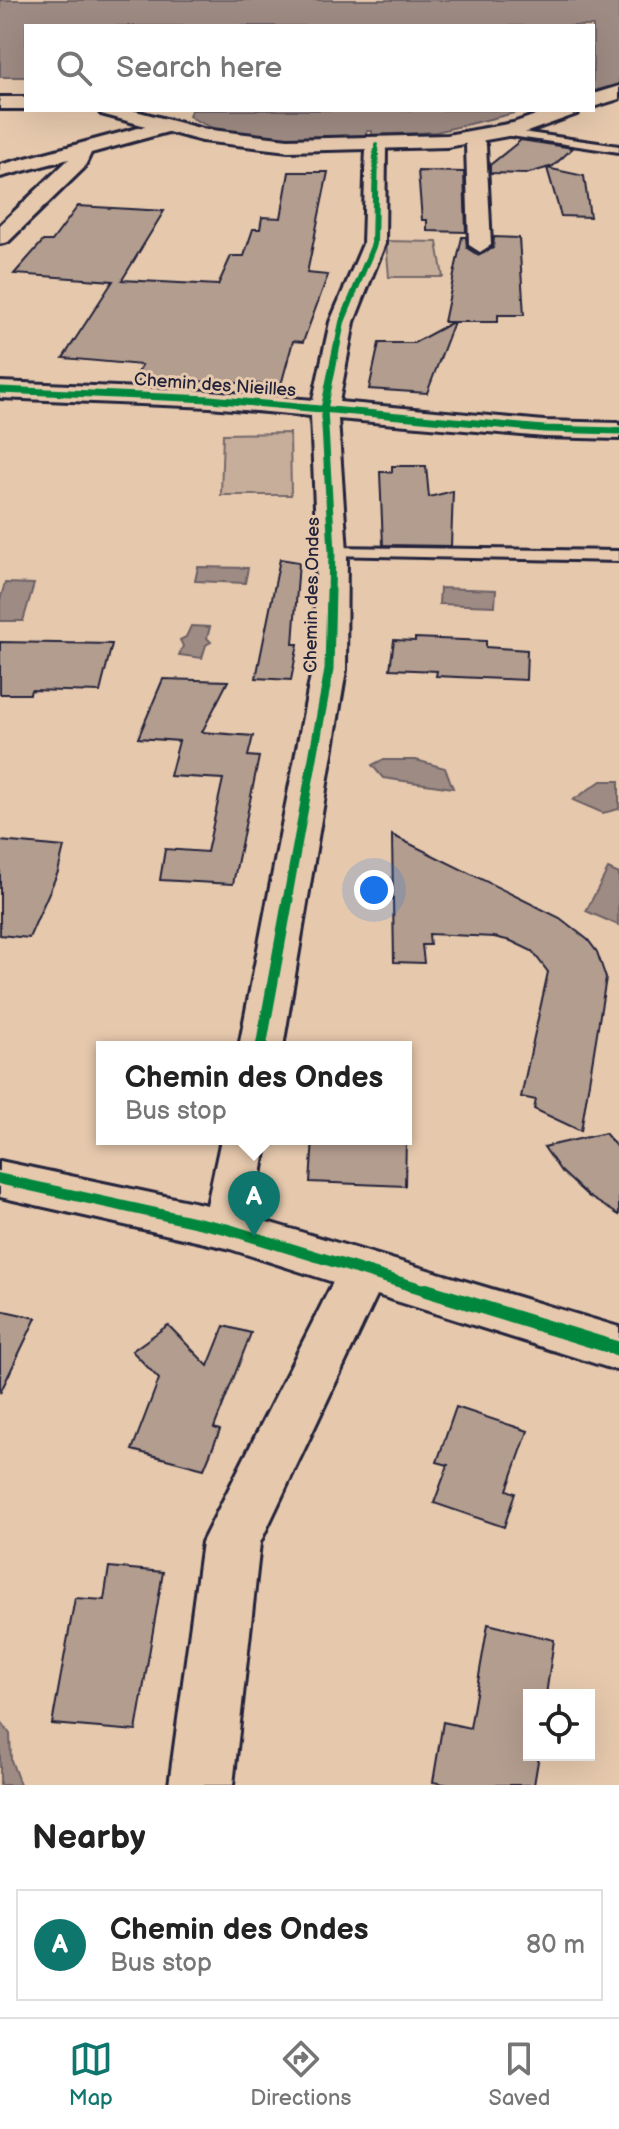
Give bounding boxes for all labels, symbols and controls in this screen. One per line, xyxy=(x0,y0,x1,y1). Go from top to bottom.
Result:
search box xyxy=(24,24,595,112)
icon: search xyxy=(52,46,96,90)
text: Search here xyxy=(116,50,282,86)
street label: Chemin des Nieilles xyxy=(133,369,297,401)
street label: Chemin des Ondes xyxy=(300,517,324,673)
your location xyxy=(354,870,394,910)
popup xyxy=(96,1041,412,1145)
text: Chemin des Ondes xyxy=(125,1060,383,1096)
text: Bus stop xyxy=(125,1096,227,1127)
pin: A xyxy=(228,1171,280,1237)
map controls xyxy=(523,1689,595,1761)
button: locate xyxy=(523,1689,595,1761)
text: Nearby xyxy=(32,1817,146,1858)
text: Chemin des Ondes xyxy=(110,1912,369,1948)
text: A xyxy=(52,1930,68,1961)
text: 80 m xyxy=(526,1930,585,1961)
text: Bus stop xyxy=(110,1948,212,1979)
tab: Map xyxy=(69,2037,113,2112)
tab: Directions xyxy=(250,2037,351,2112)
tab: Saved xyxy=(489,2037,550,2112)

